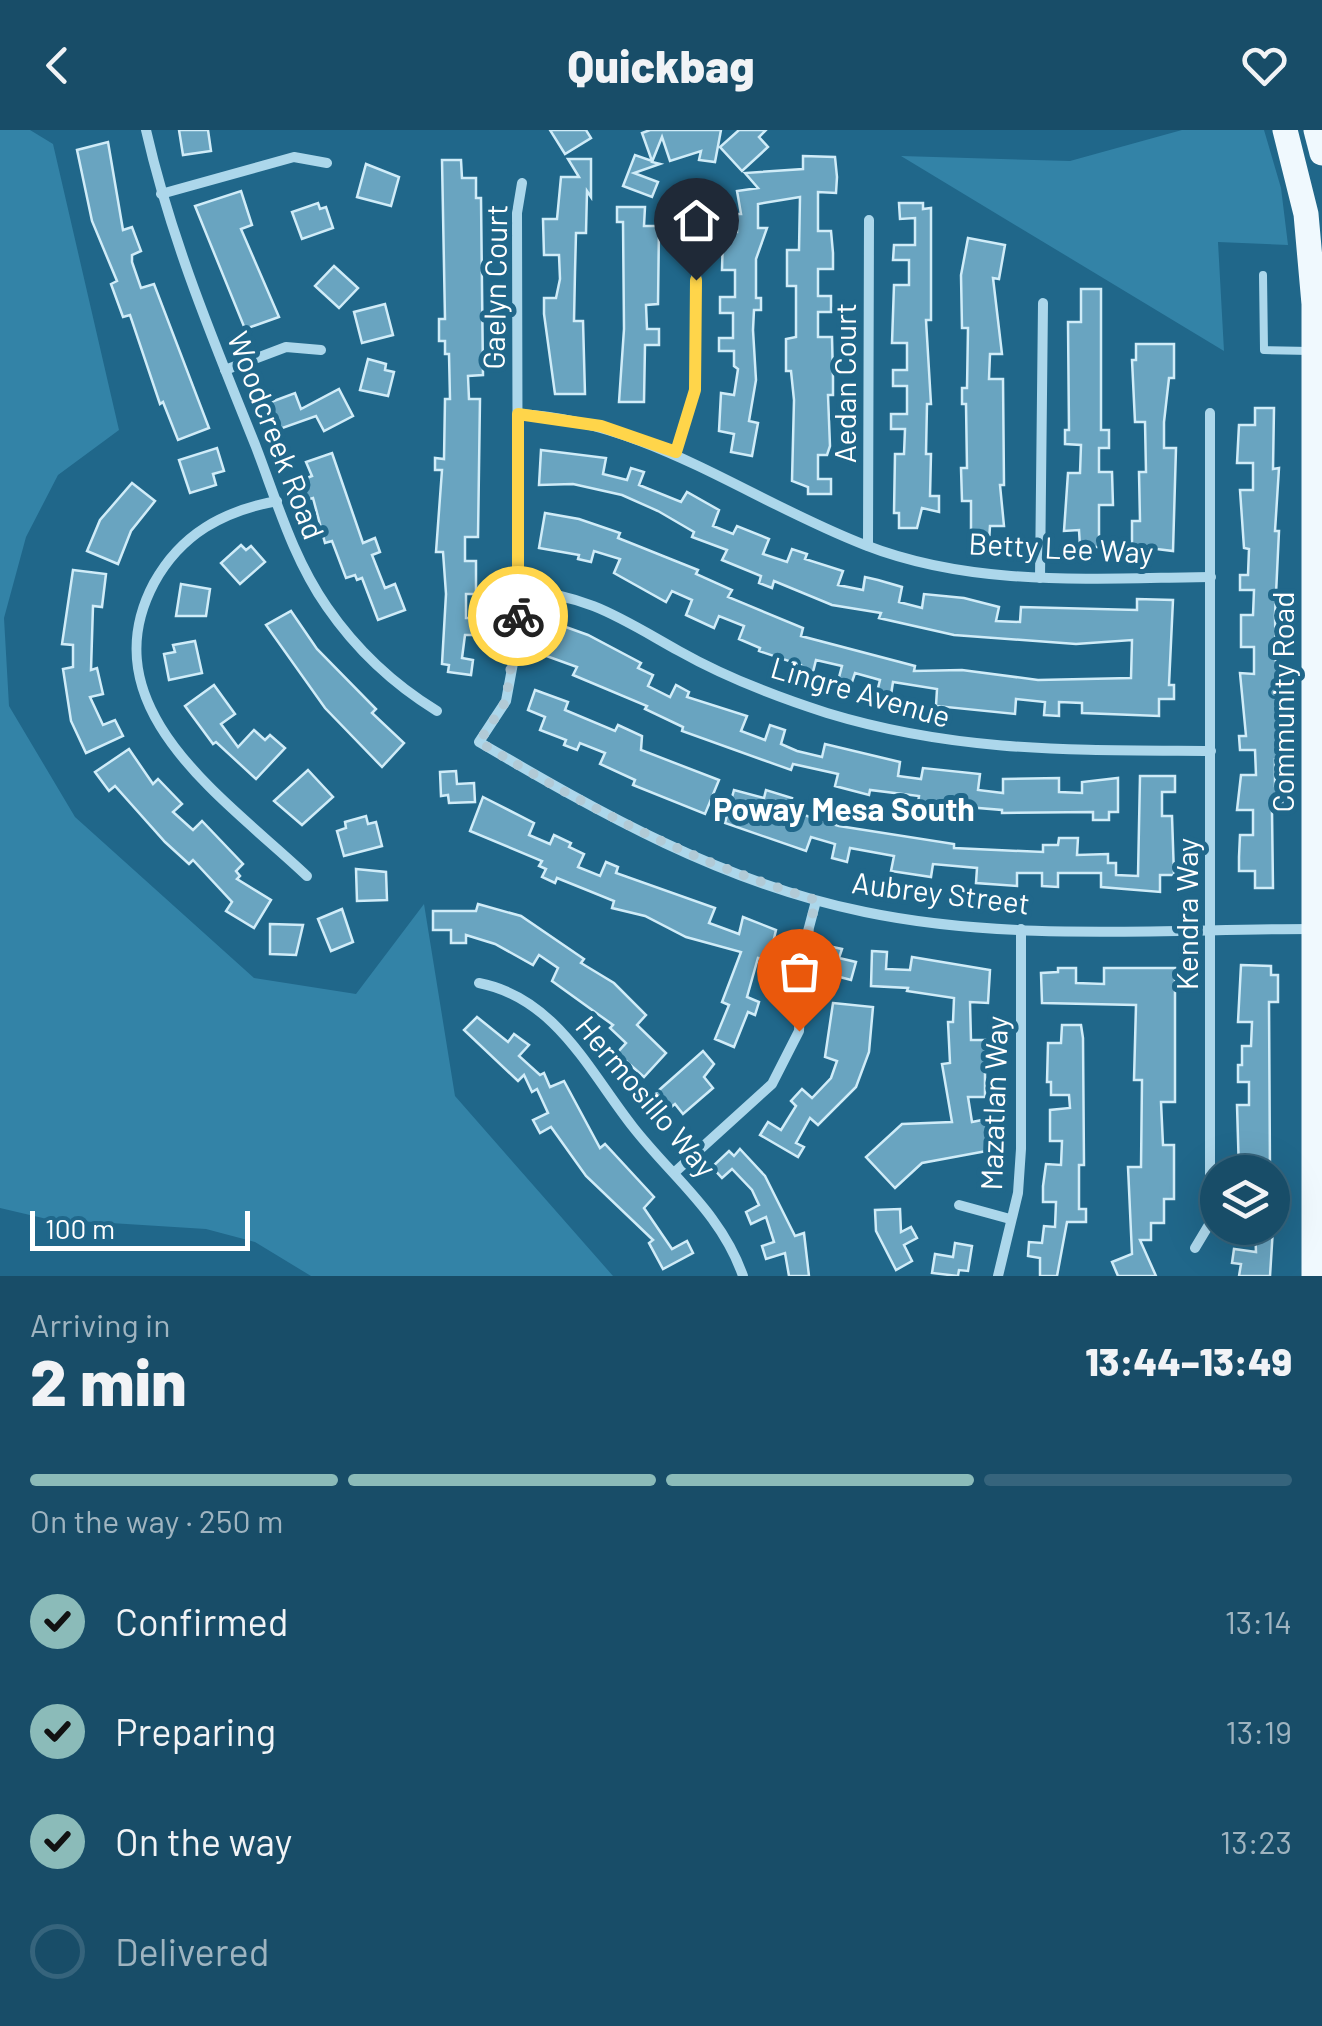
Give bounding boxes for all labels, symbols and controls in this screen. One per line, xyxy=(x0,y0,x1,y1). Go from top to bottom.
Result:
icon: back xyxy=(30,38,85,93)
text: Quickbag xyxy=(567,38,755,92)
icon: heart xyxy=(1237,38,1292,93)
pin xyxy=(654,178,739,281)
icon: home xyxy=(669,193,724,248)
street label: Gaelyn Court xyxy=(475,204,513,370)
street label: Aedan Court xyxy=(826,303,862,463)
street label: Woodcreek Road xyxy=(221,326,333,544)
street label: Betty Lee Way xyxy=(968,524,1155,570)
courier xyxy=(468,566,568,666)
icon: bike xyxy=(491,589,546,644)
street label: Community Road xyxy=(1264,591,1300,813)
street label: Lingre Avenue xyxy=(767,648,955,734)
district label: Poway Mesa South xyxy=(713,789,975,827)
street label: Kendra Way xyxy=(1168,838,1204,990)
street label: Aubrey Street xyxy=(850,863,1032,921)
pin xyxy=(757,929,842,1032)
icon: bag xyxy=(772,944,827,999)
street label: Hermosillo Way xyxy=(569,1008,725,1184)
street label: Mazatlan Way xyxy=(972,1015,1014,1191)
map controls xyxy=(1200,1155,1290,1245)
button: layers xyxy=(1200,1155,1290,1245)
scale bar xyxy=(30,1206,250,1250)
text: 100 m xyxy=(45,1211,115,1245)
text: Arriving in xyxy=(30,1305,170,1343)
text: 13:44–13:49 xyxy=(1085,1338,1292,1384)
text: 2 min xyxy=(30,1341,187,1419)
text: On the way · 250 m xyxy=(30,1501,283,1539)
icon: check xyxy=(30,1594,85,1649)
text: Confirmed xyxy=(115,1598,288,1644)
text: 13:14 xyxy=(1225,1602,1292,1640)
icon: check xyxy=(30,1704,85,1759)
text: Preparing xyxy=(115,1708,276,1754)
text: 13:19 xyxy=(1226,1712,1292,1750)
icon: check xyxy=(30,1814,85,1869)
text: On the way xyxy=(115,1818,292,1864)
text: 13:23 xyxy=(1220,1822,1292,1860)
text: Delivered xyxy=(115,1928,269,1974)

